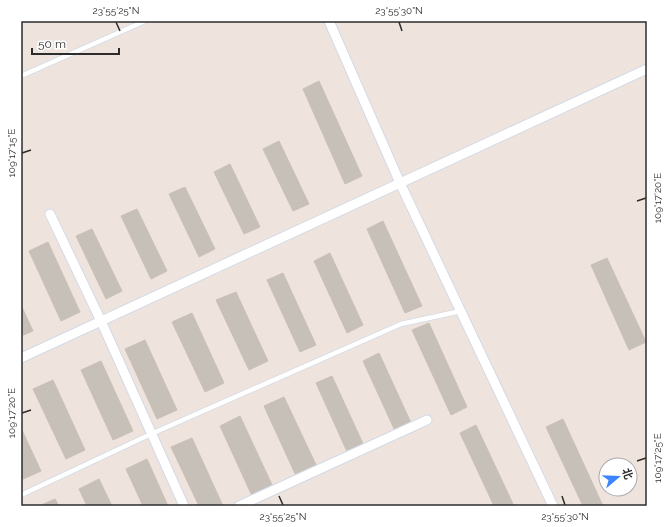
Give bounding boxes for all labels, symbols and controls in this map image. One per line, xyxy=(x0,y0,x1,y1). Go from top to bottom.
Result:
text: 23°55'25"N xyxy=(93,5,139,16)
text: 23°55'30"N xyxy=(375,5,423,16)
scale bar xyxy=(32,30,119,56)
text: 50 m xyxy=(38,37,66,51)
text: 109°17'15"E xyxy=(6,129,17,177)
text: 109°17'20"E xyxy=(652,173,663,223)
text: 109°17'20"E xyxy=(6,388,17,438)
text: 109°17'25"E xyxy=(652,433,663,483)
north arrow xyxy=(598,457,638,497)
text: 北 xyxy=(619,467,635,481)
text: 23°55'25"N xyxy=(260,511,306,522)
text: 23°55'30"N xyxy=(541,511,589,522)

